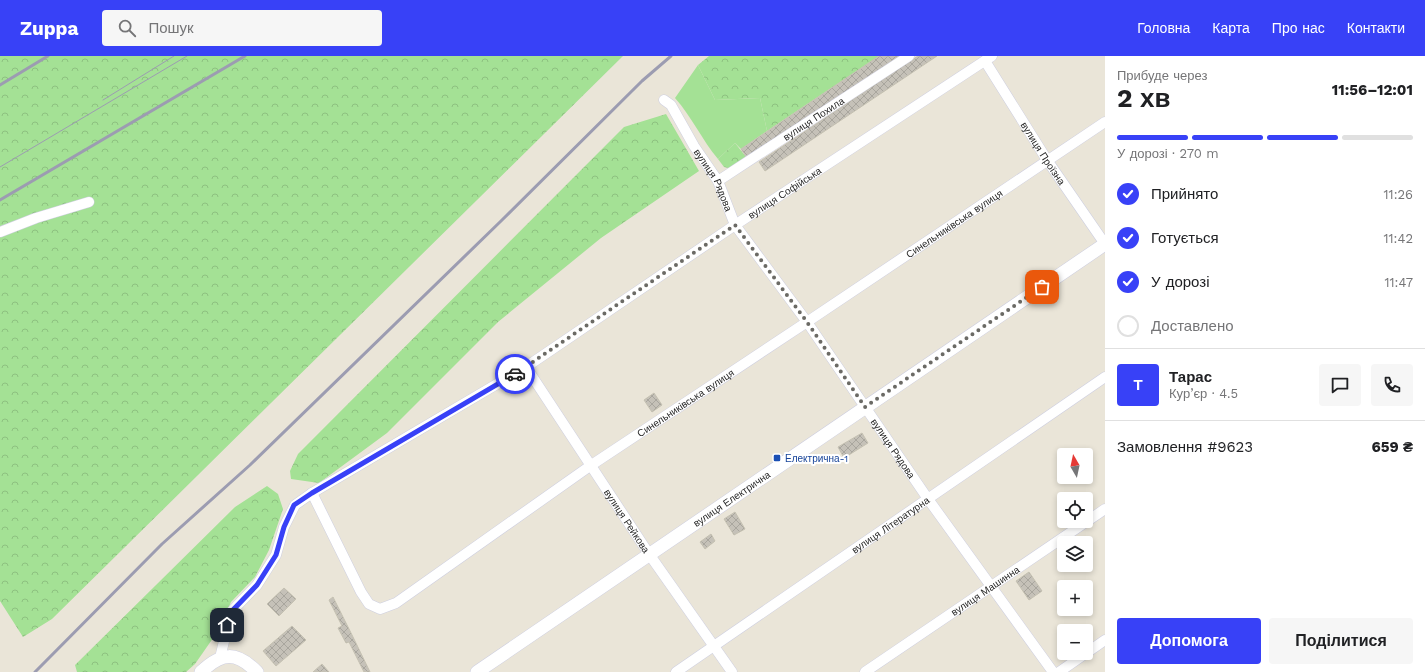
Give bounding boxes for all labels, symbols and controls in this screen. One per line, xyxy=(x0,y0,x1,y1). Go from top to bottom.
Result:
search box xyxy=(102,10,382,46)
text: Zuppa xyxy=(20,17,78,40)
icon: search xyxy=(116,17,138,39)
text: Пошук xyxy=(148,19,194,37)
text: Головна xyxy=(1137,20,1190,36)
text: Карта xyxy=(1212,20,1250,36)
text: Про нас xyxy=(1272,20,1325,36)
text: Контакти xyxy=(1347,20,1405,36)
text: Прибуде через xyxy=(1117,68,1207,83)
text: 11:56–12:01 xyxy=(1332,81,1413,99)
text: 2 хв xyxy=(1117,83,1170,113)
street label: вулиця Похила xyxy=(781,95,847,143)
street label: вулиця Проїзна xyxy=(1018,120,1068,187)
text: У дорозі · 270 m xyxy=(1117,146,1219,161)
street label: вулиця Рядова xyxy=(692,147,734,213)
street label: вулиця Софійська xyxy=(746,165,824,221)
icon: check xyxy=(1117,183,1139,205)
text: Прийнято xyxy=(1151,185,1218,203)
street label: Синельниківська вулиця xyxy=(904,187,1005,260)
text: 11:26 xyxy=(1384,187,1413,202)
icon: check xyxy=(1117,227,1139,249)
text: Готується xyxy=(1151,229,1219,247)
text: 11:42 xyxy=(1383,231,1413,246)
pin xyxy=(1025,270,1059,304)
icon: check xyxy=(1117,271,1139,293)
text: У дорозі xyxy=(1151,273,1209,291)
text: 11:47 xyxy=(1384,275,1413,290)
icon: bag xyxy=(1031,276,1053,298)
text: Доставлено xyxy=(1151,317,1234,335)
courier xyxy=(495,354,535,394)
icon: car xyxy=(504,363,526,385)
button: chat xyxy=(1319,364,1361,406)
button: phone xyxy=(1371,364,1413,406)
street label: Синельниківська вулиця xyxy=(635,367,736,439)
text: Тарас xyxy=(1169,368,1212,386)
text: Т xyxy=(1133,376,1143,394)
text: Кур’єр · 4.5 xyxy=(1169,386,1238,401)
street label: вулиця Рядова xyxy=(869,417,917,481)
text: Замовлення #9623 xyxy=(1117,438,1253,456)
text: 659 ₴ xyxy=(1371,438,1413,456)
north arrow xyxy=(1057,448,1093,484)
map controls xyxy=(1057,448,1093,660)
marker: Електрична-1 xyxy=(772,453,782,463)
place label: Електрична-1 xyxy=(785,453,848,464)
street label: вулиця Електрична xyxy=(691,469,773,529)
street label: вулиця Рейкова xyxy=(602,487,652,555)
button: locate xyxy=(1057,492,1093,528)
street label: вулиця Літературна xyxy=(850,494,932,556)
button: layers xyxy=(1057,536,1093,572)
street label: вулиця Машинна xyxy=(949,564,1022,618)
button: + xyxy=(1057,580,1093,616)
pin xyxy=(210,608,244,642)
icon: home xyxy=(216,614,238,636)
button: Допомога xyxy=(1117,618,1261,664)
button: Поділитися xyxy=(1269,618,1413,664)
button: − xyxy=(1057,624,1093,660)

